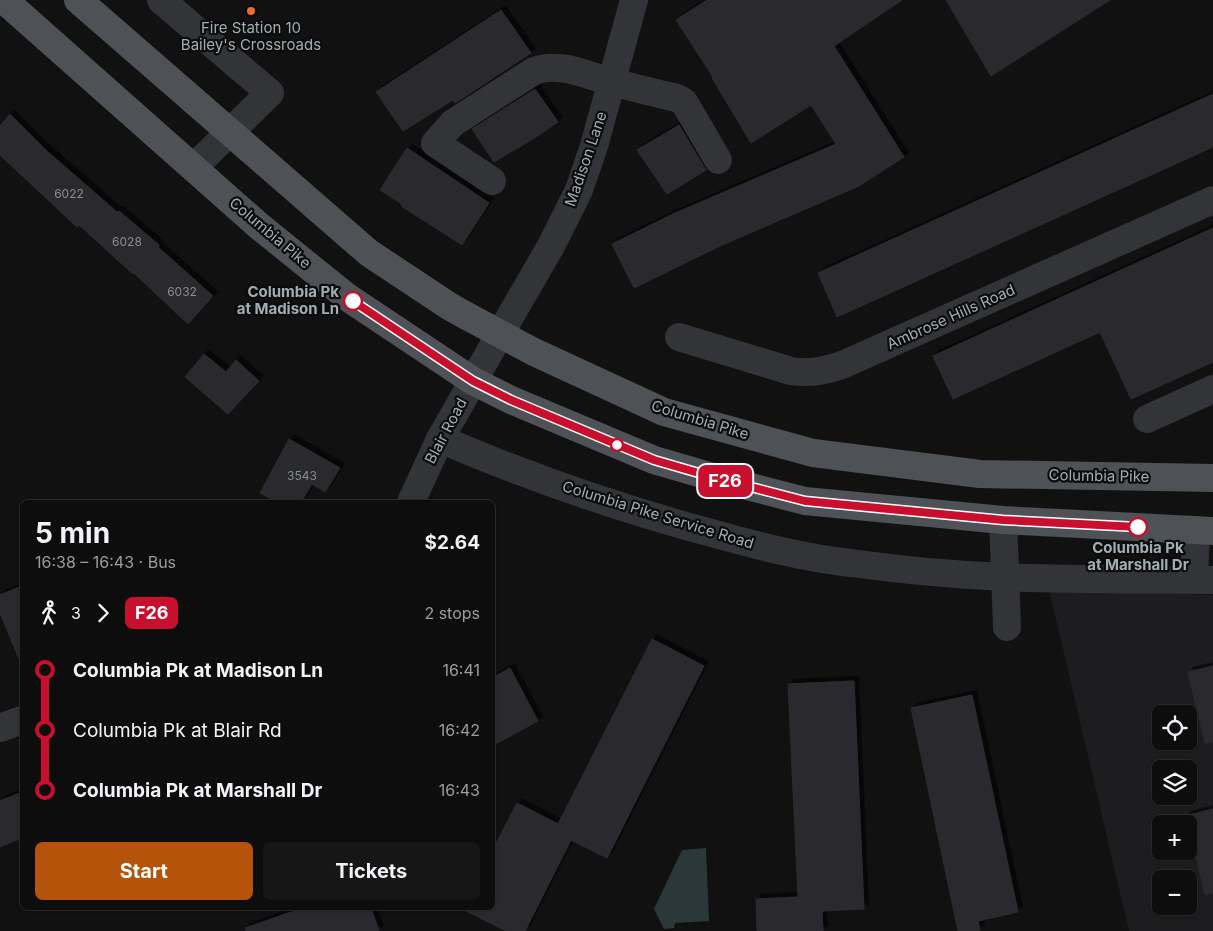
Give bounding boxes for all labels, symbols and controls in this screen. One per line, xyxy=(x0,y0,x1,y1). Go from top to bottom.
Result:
marker: Fire Station 10 Bailey's Crossroads xyxy=(245,5,257,17)
place label: Fire Station 10 Bailey's Crossroads xyxy=(181,18,321,54)
street label: Madison Lane xyxy=(560,109,611,209)
house number: 6022 xyxy=(54,186,84,201)
street label: Columbia Pike xyxy=(226,193,315,272)
house number: 6028 xyxy=(112,234,142,249)
street label: Ambrose Hills Road xyxy=(884,280,1018,353)
place label: Columbia Pk at Madison Ln xyxy=(237,282,339,318)
house number: 6032 xyxy=(167,284,197,299)
marker: Columbia Pk at Madison Ln xyxy=(343,291,363,311)
street label: Blair Road xyxy=(420,395,471,467)
street label: Columbia Pike xyxy=(649,396,751,443)
unlabelled marker xyxy=(610,438,624,452)
line badge: F26 xyxy=(696,465,754,497)
street label: Columbia Pike xyxy=(1048,465,1150,486)
house number: 3543 xyxy=(287,468,317,483)
text: F26 xyxy=(708,470,742,491)
street label: Columbia Pike Service Road xyxy=(560,476,756,553)
text: 5 min xyxy=(35,516,110,550)
marker: Columbia Pk at Marshall Dr xyxy=(1128,517,1148,537)
text: $2.64 xyxy=(425,531,480,554)
place label: Columbia Pk at Marshall Dr xyxy=(1087,538,1189,574)
text: 16:38 – 16:43 · Bus xyxy=(35,552,176,572)
icon: walk xyxy=(35,599,63,627)
icon: forward xyxy=(89,599,117,627)
text: F26 xyxy=(135,602,168,623)
text: 3 xyxy=(71,603,81,623)
text: 2 stops xyxy=(424,603,480,623)
text: Columbia Pk at Madison Ln xyxy=(73,659,323,682)
text: 16:41 xyxy=(442,660,480,680)
map controls xyxy=(1152,705,1197,915)
button: locate xyxy=(1152,705,1197,750)
text: Columbia Pk at Blair Rd xyxy=(73,719,282,742)
text: 16:42 xyxy=(439,720,480,740)
button: layers xyxy=(1152,760,1197,805)
text: Columbia Pk at Marshall Dr xyxy=(73,779,322,802)
text: 16:43 xyxy=(439,780,480,800)
button: + xyxy=(1152,815,1197,860)
button: Start xyxy=(35,842,253,900)
button: Tickets xyxy=(263,842,480,900)
button: − xyxy=(1152,870,1197,915)

